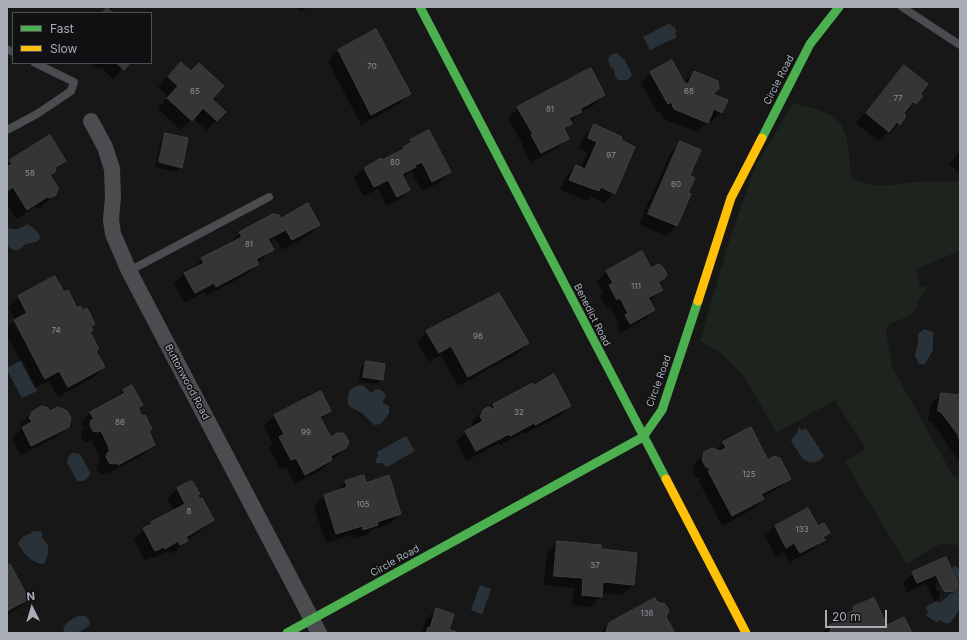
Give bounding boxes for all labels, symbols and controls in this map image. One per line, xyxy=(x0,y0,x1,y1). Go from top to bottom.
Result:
legend xyxy=(12,12,152,64)
text: Fast xyxy=(50,21,74,36)
text: Slow xyxy=(50,41,77,56)
street label: Circle Road xyxy=(761,53,797,107)
house number: 70 xyxy=(367,62,377,72)
house number: 65 xyxy=(190,87,200,97)
house number: 68 xyxy=(684,87,694,97)
house number: 77 xyxy=(893,94,903,104)
house number: 81 xyxy=(546,105,554,115)
house number: 97 xyxy=(606,151,616,161)
house number: 80 xyxy=(390,158,400,168)
house number: 58 xyxy=(25,169,35,179)
house number: 60 xyxy=(671,180,681,190)
house number: 81 xyxy=(245,240,253,250)
street label: Benedict Road xyxy=(571,282,613,348)
house number: 111 xyxy=(631,282,641,292)
house number: 74 xyxy=(51,326,61,336)
house number: 96 xyxy=(473,332,483,342)
street label: Buttonwood Road xyxy=(162,342,212,422)
street label: Circle Road xyxy=(644,353,674,409)
house number: 32 xyxy=(514,408,524,418)
house number: 86 xyxy=(115,418,125,428)
house number: 99 xyxy=(301,428,311,438)
house number: 125 xyxy=(743,470,755,480)
house number: 105 xyxy=(356,500,370,510)
house number: 8 xyxy=(187,507,191,517)
house number: 133 xyxy=(795,525,809,535)
street label: Circle Road xyxy=(368,543,422,579)
house number: 37 xyxy=(590,561,600,571)
north arrow xyxy=(12,588,52,628)
text: N xyxy=(26,589,36,603)
scale bar xyxy=(827,602,889,628)
house number: 136 xyxy=(640,609,654,619)
text: 20 m xyxy=(832,609,861,624)

